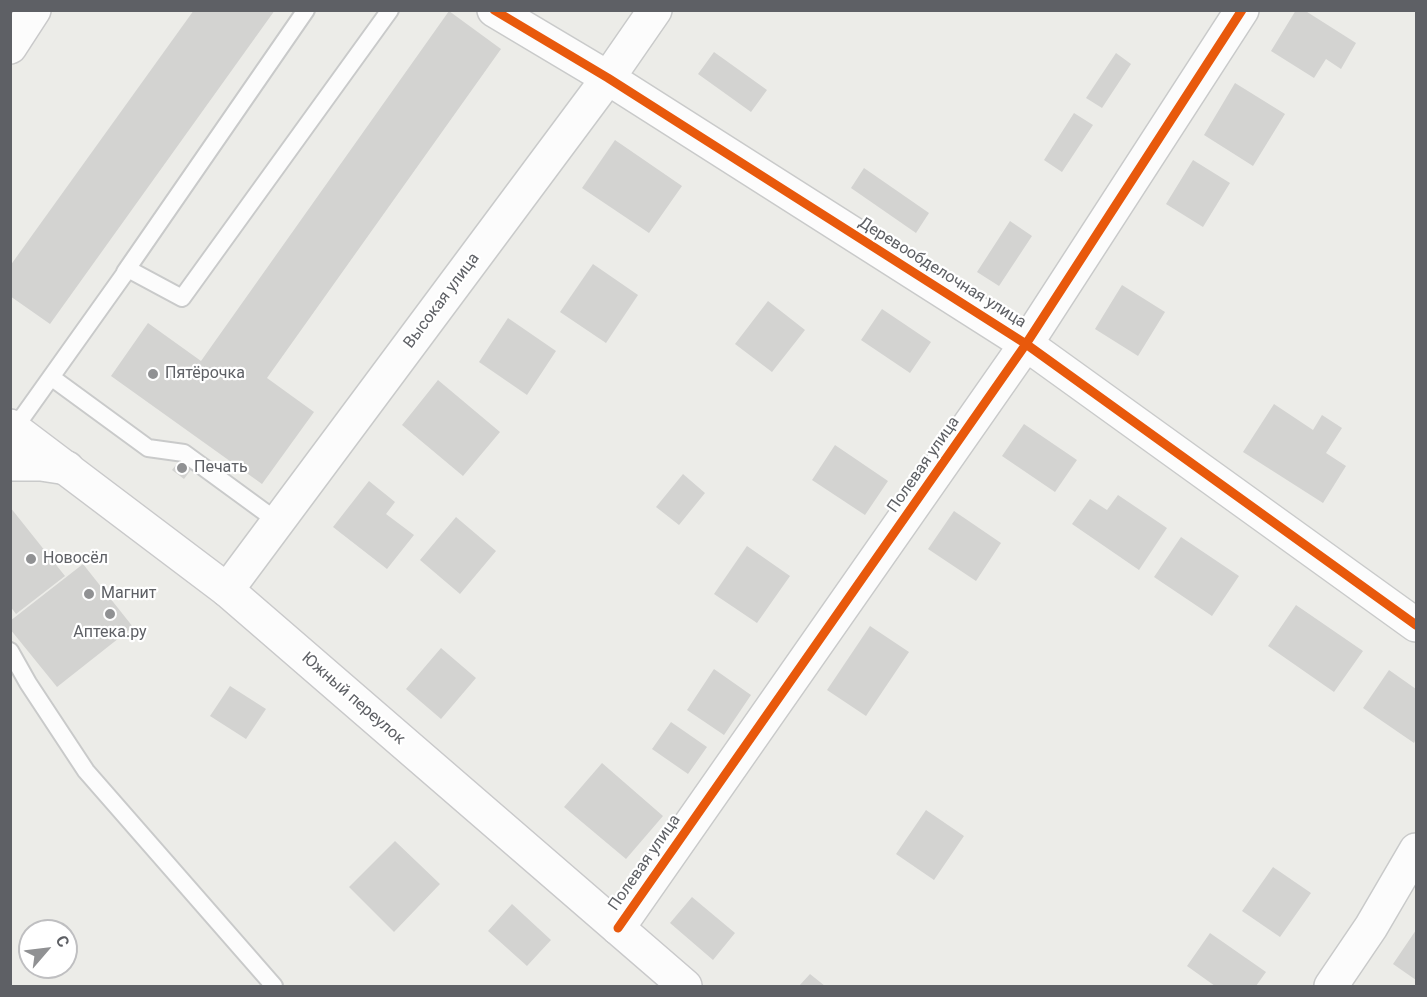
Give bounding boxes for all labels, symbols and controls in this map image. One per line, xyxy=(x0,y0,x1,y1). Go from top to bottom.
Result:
street label: Деревообделочная улица xyxy=(855,213,1029,333)
street label: Высокая улица xyxy=(400,250,484,352)
place label: Пятёрочка xyxy=(165,364,245,384)
marker: Пятёрочка xyxy=(146,367,160,381)
street label: Полевая улица xyxy=(884,413,964,517)
place label: Печать xyxy=(194,458,248,478)
marker: Печать xyxy=(175,461,189,475)
place label: Новосёл xyxy=(43,549,108,569)
marker: Новосёл xyxy=(24,552,38,566)
place label: Магнит xyxy=(101,584,157,604)
marker: Магнит xyxy=(82,587,96,601)
marker: Аптека.ру xyxy=(103,607,117,621)
place label: Аптека.ру xyxy=(73,623,147,643)
street label: Южный переулок xyxy=(297,649,409,749)
street label: Полевая улица xyxy=(605,811,685,915)
north arrow xyxy=(18,919,78,979)
text: С xyxy=(52,932,73,950)

